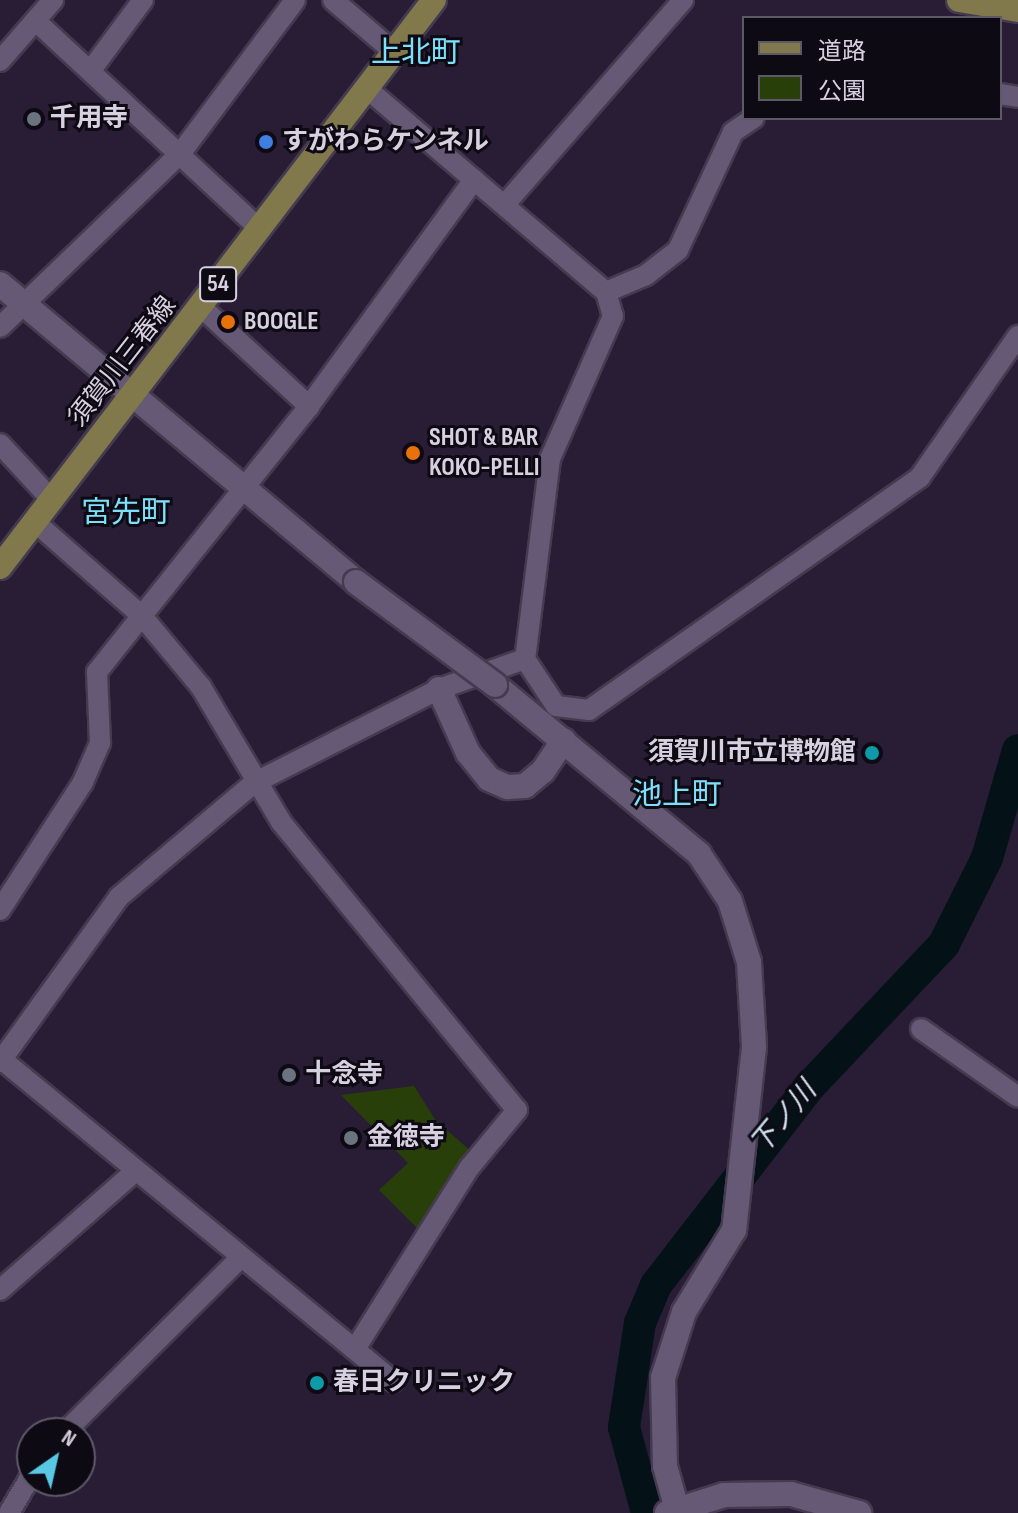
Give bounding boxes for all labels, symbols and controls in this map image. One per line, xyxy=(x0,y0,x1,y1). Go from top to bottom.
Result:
legend xyxy=(742,16,1002,120)
district label: 上北町 xyxy=(371,35,461,71)
text: 道路 xyxy=(818,37,866,66)
text: 公園 xyxy=(818,77,866,106)
place label: 千用寺 xyxy=(50,103,128,135)
marker: 千用寺 xyxy=(25,110,43,128)
place label: すがわらケンネル xyxy=(282,126,490,158)
marker: すがわらケンネル xyxy=(257,133,275,151)
road number: 54 xyxy=(198,264,238,304)
street label: 須賀川三春線 xyxy=(63,291,183,433)
place label: BOOGLE xyxy=(244,306,319,338)
marker: BOOGLE xyxy=(219,313,237,331)
place label: SHOT & BAR KOKO-PELLI xyxy=(429,422,540,484)
marker: SHOT & BAR KOKO-PELLI xyxy=(404,444,422,462)
district label: 宮先町 xyxy=(81,495,171,531)
place label: 須賀川市立博物館 xyxy=(648,737,856,769)
marker: 須賀川市立博物館 xyxy=(863,744,881,762)
district label: 池上町 xyxy=(632,777,722,813)
place label: 十念寺 xyxy=(305,1059,383,1091)
marker: 十念寺 xyxy=(280,1066,298,1084)
water label: 下ノ川 xyxy=(744,1075,824,1161)
place label: 金徳寺 xyxy=(367,1122,445,1154)
marker: 金徳寺 xyxy=(342,1129,360,1147)
place label: 春日クリニック xyxy=(333,1367,515,1399)
marker: 春日クリニック xyxy=(308,1374,326,1392)
north arrow xyxy=(16,1417,96,1497)
text: N xyxy=(56,1424,81,1453)

